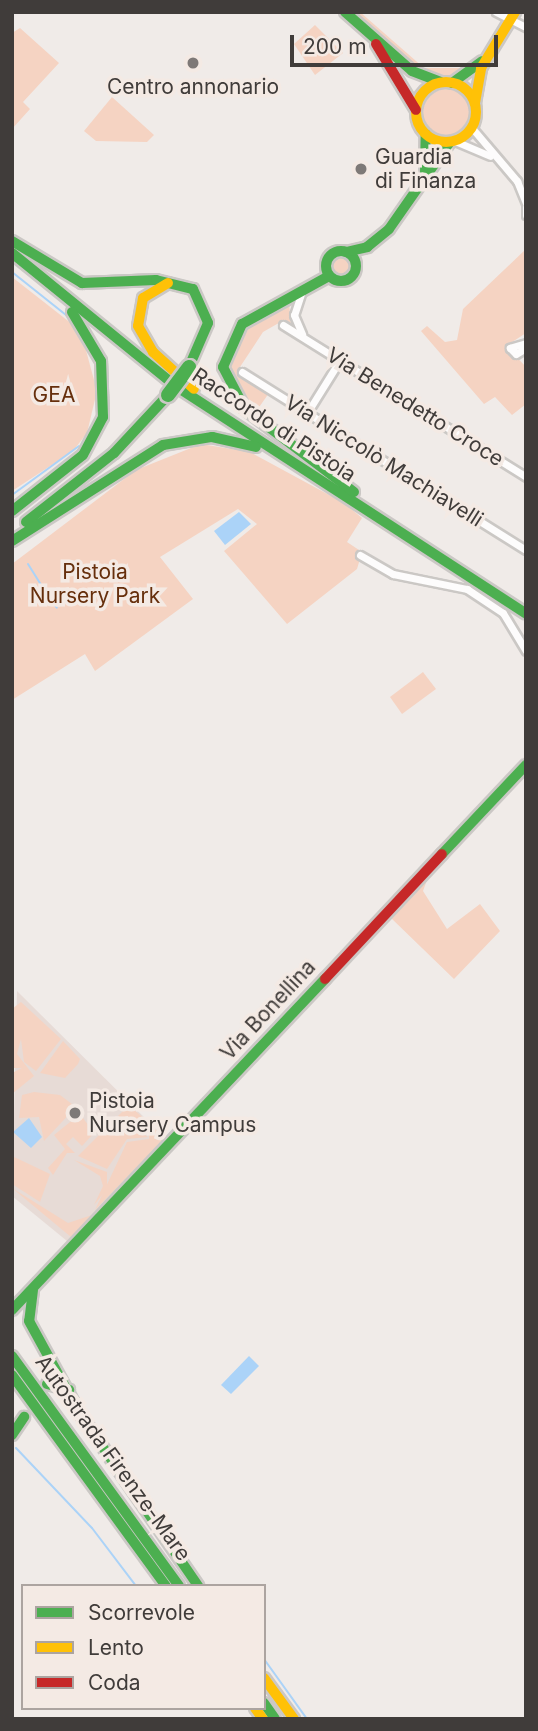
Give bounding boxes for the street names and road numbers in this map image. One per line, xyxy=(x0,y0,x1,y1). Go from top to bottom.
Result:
street label: Via Benedetto Croce xyxy=(322,342,508,472)
street label: Raccordo di Pistoia xyxy=(187,363,361,487)
street label: Via Niccolò Machiavelli xyxy=(280,390,488,532)
street label: Via Bonellina xyxy=(215,955,321,1065)
street label: Autostrada Firenze-Mare xyxy=(30,1350,196,1566)

